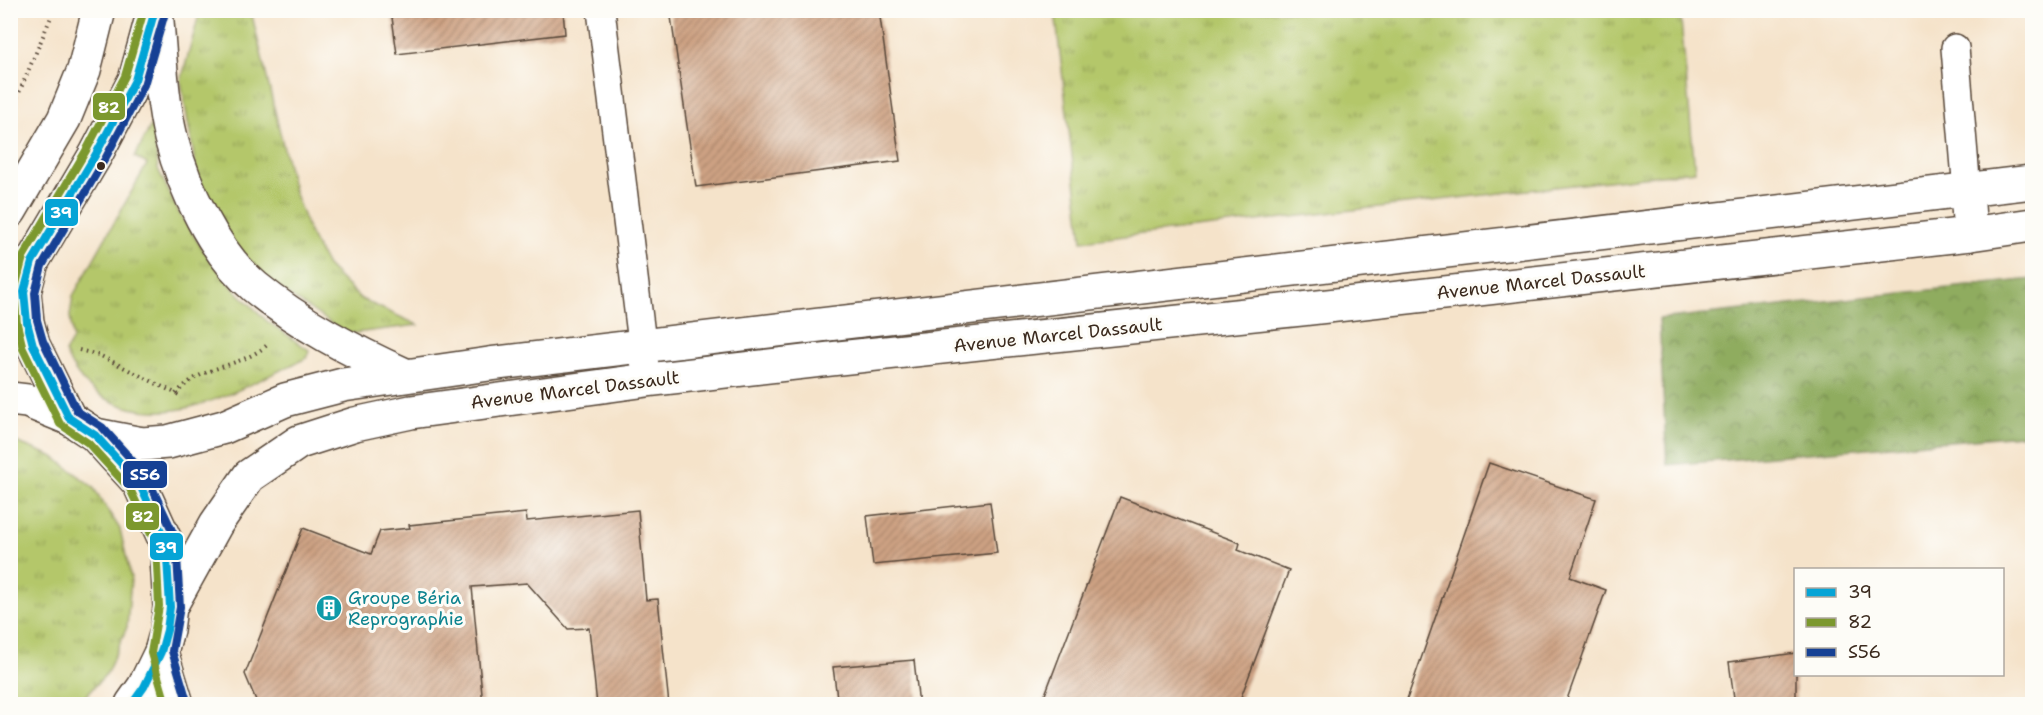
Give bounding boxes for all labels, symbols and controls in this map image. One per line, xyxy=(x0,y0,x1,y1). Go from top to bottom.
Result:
line badge: 82 xyxy=(92,92,126,121)
text: 82 xyxy=(98,97,120,118)
unlabelled marker xyxy=(95,160,107,172)
line badge: 39 xyxy=(44,198,79,227)
text: 39 xyxy=(50,202,72,223)
street label: Avenue Marcel Dassault xyxy=(1435,259,1647,305)
street label: Avenue Marcel Dassault xyxy=(952,312,1164,358)
street label: Avenue Marcel Dassault xyxy=(469,365,681,415)
line badge: S56 xyxy=(122,460,168,489)
text: S56 xyxy=(130,464,160,485)
line badge: 82 xyxy=(125,502,160,531)
text: 82 xyxy=(132,506,154,527)
line badge: 39 xyxy=(149,532,184,561)
text: 39 xyxy=(155,537,177,558)
legend xyxy=(1794,568,2004,676)
text: 39 xyxy=(1848,580,1872,604)
place label: Groupe Béria Reprographie xyxy=(348,586,464,631)
building icon: Groupe Béria Reprographie xyxy=(314,593,344,623)
text: 82 xyxy=(1848,610,1872,634)
text: S56 xyxy=(1848,640,1881,664)

